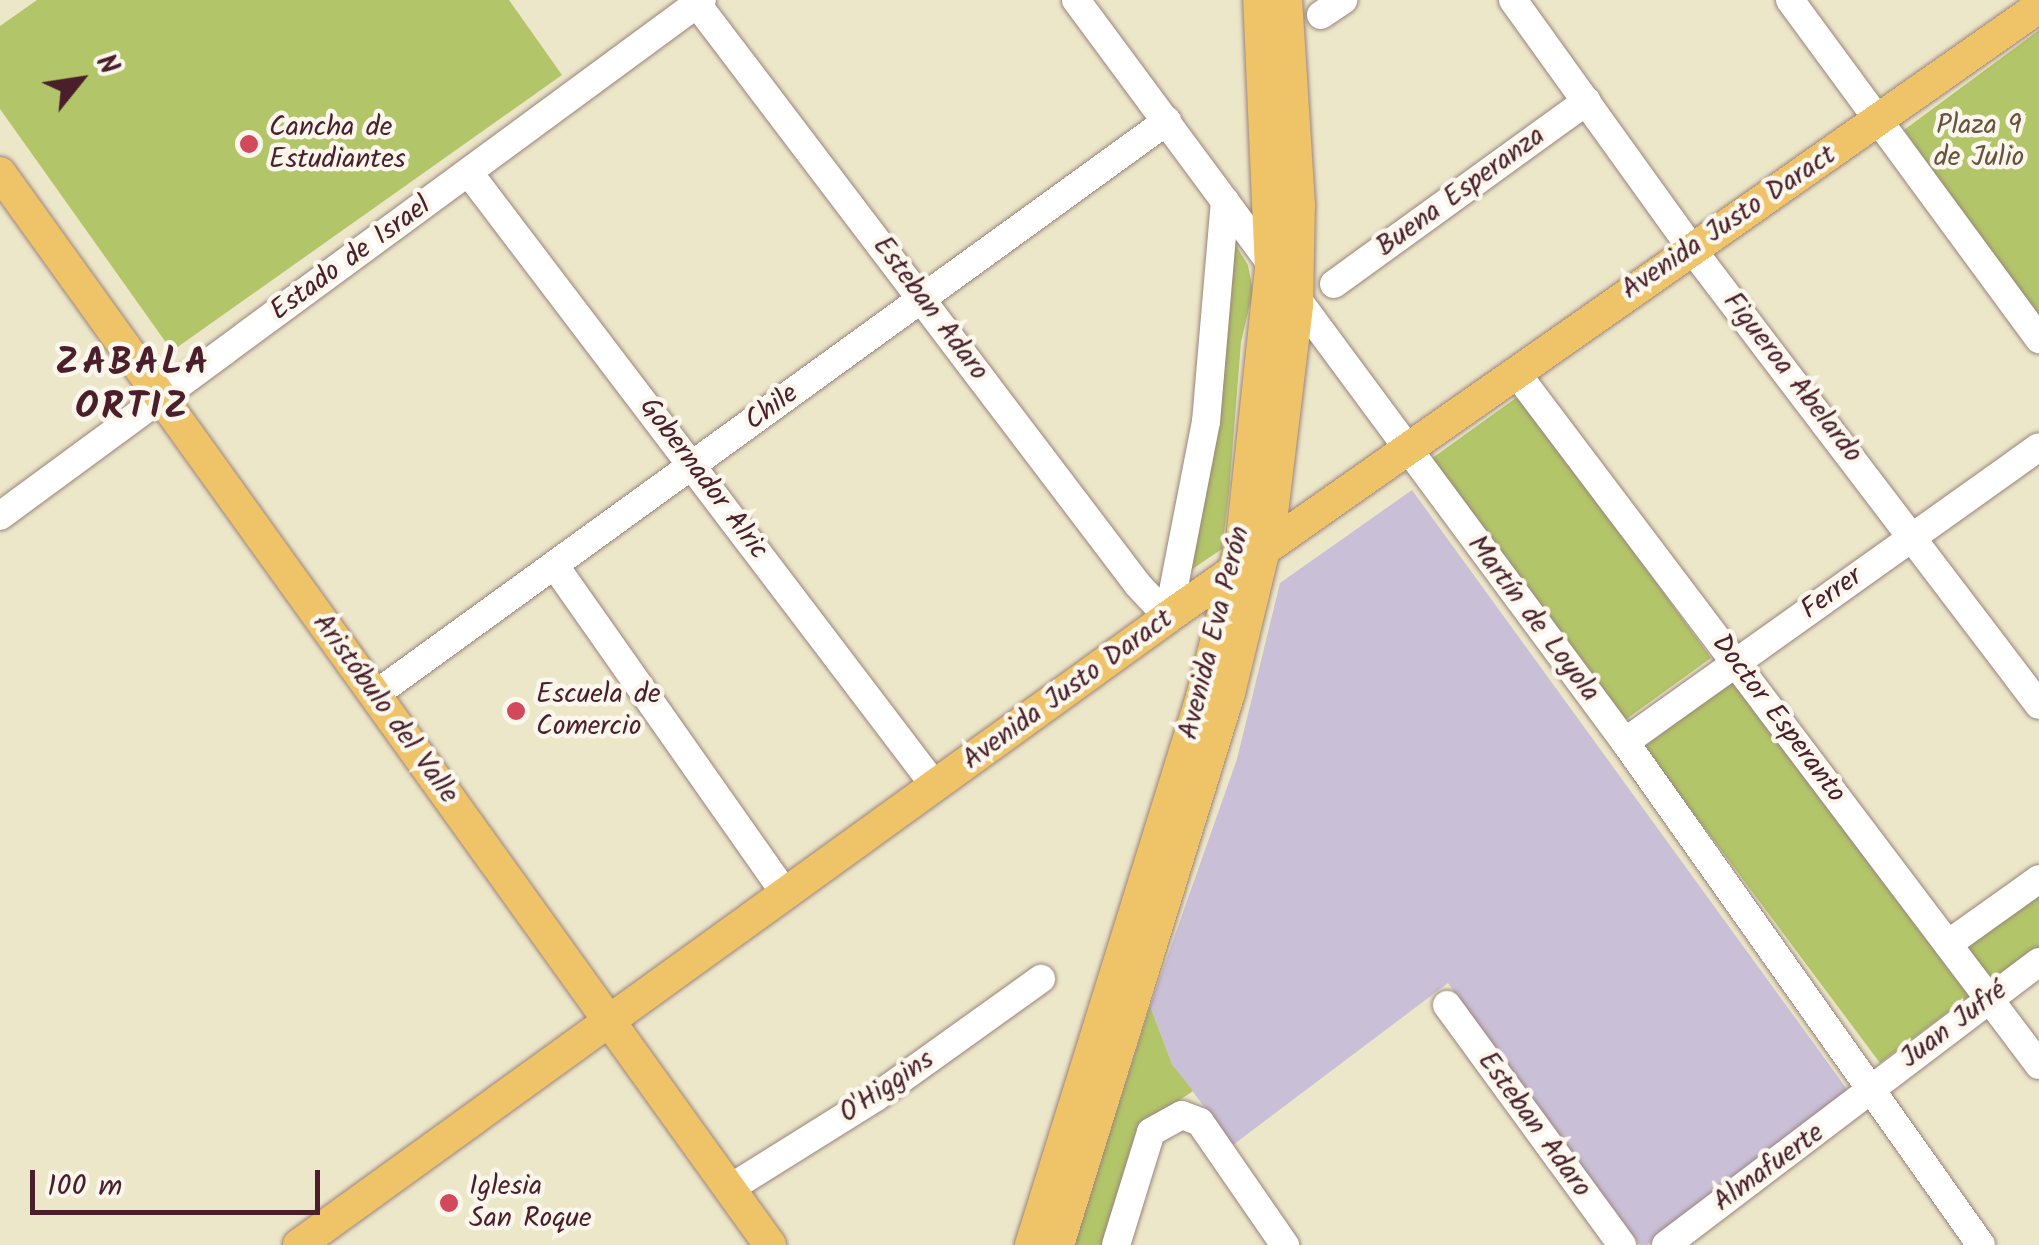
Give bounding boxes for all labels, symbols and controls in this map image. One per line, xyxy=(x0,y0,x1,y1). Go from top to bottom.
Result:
north arrow xyxy=(30,30,130,130)
text: N xyxy=(83,46,130,84)
park label: Plaza 9 de Julio xyxy=(1934,109,2024,175)
place label: Cancha de Estudiantes xyxy=(269,111,406,177)
street label: Buena Esperanza xyxy=(1370,120,1552,264)
marker: Cancha de Estudiantes xyxy=(238,133,260,155)
street label: Avenida Justo Daract xyxy=(1615,139,1843,307)
street label: Estado de Israel xyxy=(264,189,438,329)
street label: Esteban Adaro xyxy=(865,230,995,388)
street label: Figueroa Abelardo xyxy=(1715,286,1869,470)
district label: ZABALA ORTIZ xyxy=(55,342,211,432)
street label: Chile xyxy=(739,377,805,439)
street label: Gobernador Alric xyxy=(631,391,775,567)
street label: Avenida Eva Perón xyxy=(1172,523,1258,743)
street label: Martín de Loyola xyxy=(1459,529,1607,709)
street label: Ferrer xyxy=(1795,561,1869,627)
street label: Avenida Justo Daract xyxy=(956,602,1180,778)
street label: Aristóbulo del Valle xyxy=(305,608,465,810)
street label: Doctor Esperanto xyxy=(1704,628,1852,810)
place label: Escuela de Comercio xyxy=(536,678,661,744)
marker: Escuela de Comercio xyxy=(505,700,527,722)
street label: Juan Jufré xyxy=(1894,974,2014,1076)
street label: O'Higgins xyxy=(833,1043,941,1131)
street label: Esteban Adaro xyxy=(1470,1046,1598,1204)
street label: Almafuerte xyxy=(1707,1117,1831,1219)
scale bar xyxy=(35,1150,325,1212)
text: 100 m xyxy=(47,1163,122,1211)
place label: Iglesia San Roque xyxy=(469,1170,592,1236)
marker: Iglesia San Roque xyxy=(438,1192,460,1214)

